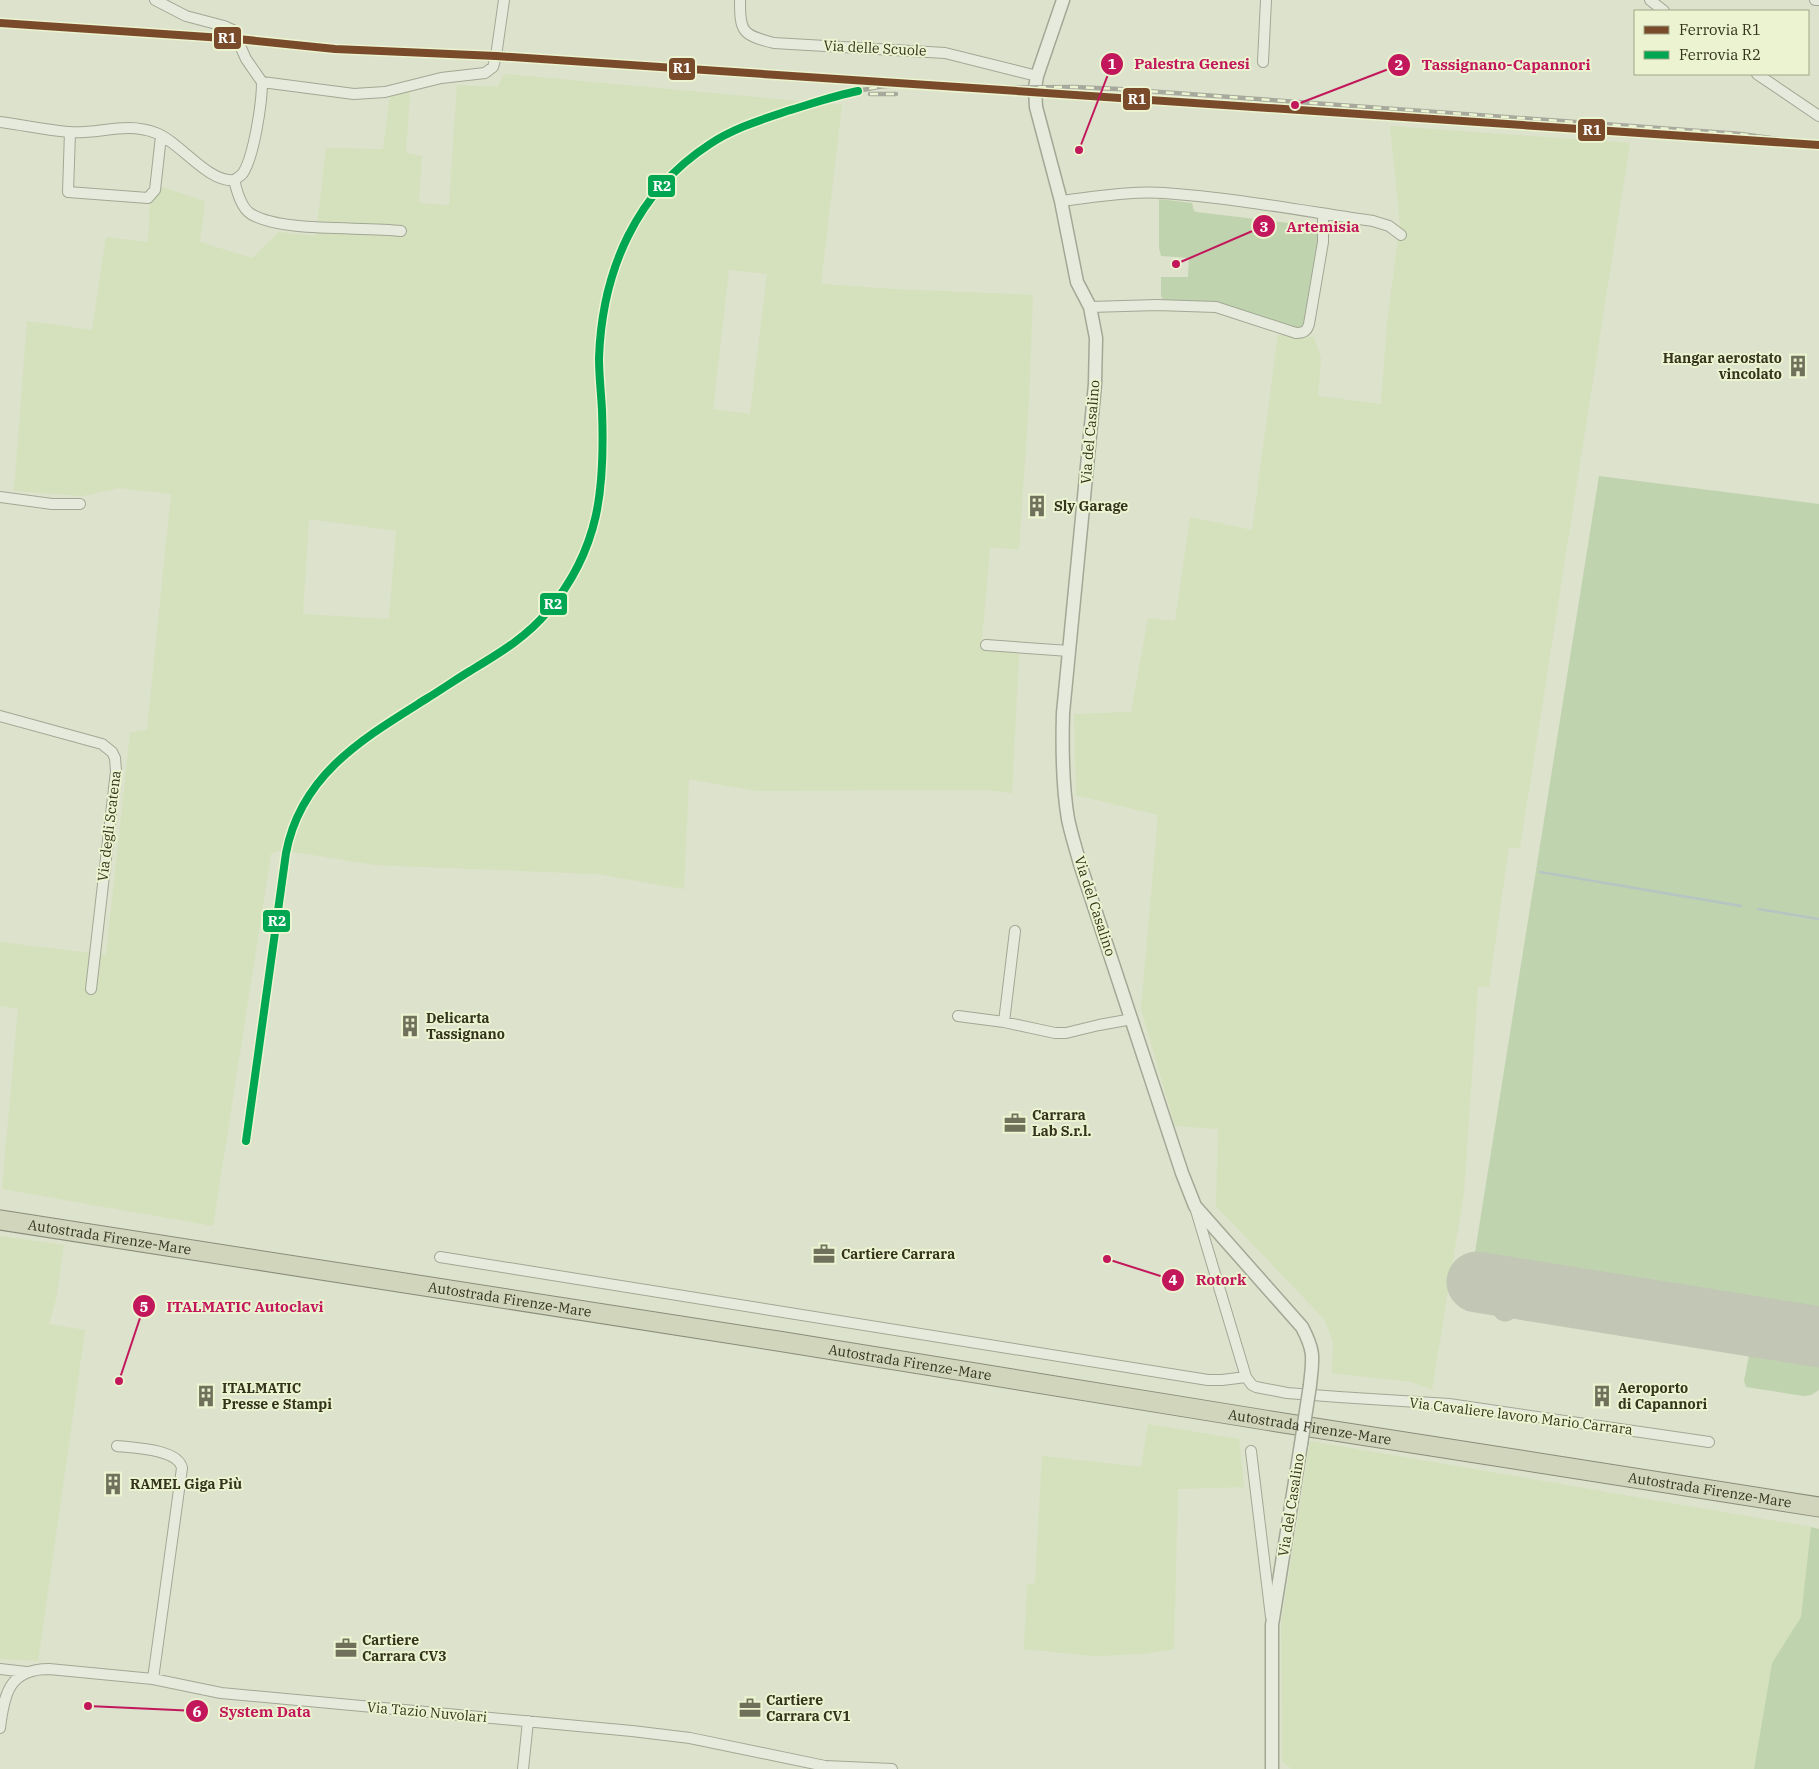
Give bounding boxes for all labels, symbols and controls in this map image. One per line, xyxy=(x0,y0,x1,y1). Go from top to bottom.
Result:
legend xyxy=(1634,10,1809,75)
text: Ferrovia R1 xyxy=(1679,20,1761,39)
line badge: R1 xyxy=(213,26,242,50)
text: R1 xyxy=(218,29,236,47)
street label: Via delle Scuole xyxy=(823,36,927,60)
text: Ferrovia R2 xyxy=(1679,45,1761,64)
callout: Palestra Genesi xyxy=(1099,49,1260,79)
callout: Tassignano-Capannori xyxy=(1386,50,1600,80)
text: 1 xyxy=(1107,54,1117,73)
text: Palestra Genesi xyxy=(1134,54,1250,73)
text: 2 xyxy=(1394,55,1404,74)
text: Tassignano-Capannori xyxy=(1422,55,1590,74)
line badge: R1 xyxy=(668,57,696,81)
text: R1 xyxy=(673,59,691,77)
line badge: R1 xyxy=(1122,87,1151,111)
text: R1 xyxy=(1128,90,1146,108)
line badge: R1 xyxy=(1577,118,1606,142)
text: R1 xyxy=(1583,121,1601,139)
line badge: R2 xyxy=(647,174,676,198)
text: R2 xyxy=(653,177,671,195)
callout: Artemisia xyxy=(1251,211,1369,241)
text: 3 xyxy=(1259,217,1269,236)
text: Artemisia xyxy=(1287,217,1360,236)
place label: Hangar aerostato vincolato xyxy=(1663,349,1782,383)
building icon: Hangar aerostato vincolato xyxy=(1785,353,1811,379)
street label: Via del Casalino xyxy=(1076,379,1104,485)
building icon: Sly Garage xyxy=(1024,493,1050,519)
place label: Sly Garage xyxy=(1054,497,1128,515)
line badge: R2 xyxy=(539,592,568,616)
text: R2 xyxy=(544,595,562,613)
street label: Via degli Scatena xyxy=(93,769,125,883)
street label: Via del Casalino xyxy=(1070,854,1120,958)
line badge: R2 xyxy=(262,909,291,933)
text: R2 xyxy=(268,912,286,930)
place label: Delicarta Tassignano xyxy=(426,1009,505,1043)
building icon: Delicarta Tassignano xyxy=(397,1013,423,1039)
place label: Carrara Lab S.r.l. xyxy=(1032,1106,1092,1140)
office icon: Carrara Lab S.r.l. xyxy=(1002,1110,1028,1136)
street label: Autostrada Firenze-Mare xyxy=(27,1215,193,1259)
office icon: Cartiere Carrara xyxy=(811,1241,837,1267)
place label: Cartiere Carrara xyxy=(841,1245,955,1263)
callout: Rotork xyxy=(1160,1265,1256,1295)
text: 4 xyxy=(1168,1270,1178,1289)
text: Rotork xyxy=(1196,1270,1247,1289)
street label: Autostrada Firenze-Mare xyxy=(427,1278,593,1321)
callout: ITALMATIC Autoclavi xyxy=(132,1291,334,1321)
text: 5 xyxy=(139,1297,149,1316)
text: ITALMATIC Autoclavi xyxy=(166,1297,324,1316)
street label: Autostrada Firenze-Mare xyxy=(827,1340,993,1385)
place label: ITALMATIC Presse e Stampi xyxy=(222,1379,332,1413)
place label: Aeroporto di Capannori xyxy=(1618,1379,1708,1413)
building icon: ITALMATIC Presse e Stampi xyxy=(193,1383,219,1409)
building icon: Aeroporto di Capannori xyxy=(1589,1383,1615,1409)
street label: Via Cavaliere lavoro Mario Carrara xyxy=(1408,1393,1634,1439)
street label: Autostrada Firenze-Mare xyxy=(1227,1405,1393,1449)
street label: Via del Casalino xyxy=(1274,1452,1308,1558)
street label: Autostrada Firenze-Mare xyxy=(1627,1468,1793,1512)
building icon: RAMEL Giga Più xyxy=(100,1471,126,1497)
place label: RAMEL Giga Più xyxy=(130,1475,242,1493)
place label: Cartiere Carrara CV3 xyxy=(362,1631,447,1665)
office icon: Cartiere Carrara CV3 xyxy=(333,1635,359,1661)
place label: Cartiere Carrara CV1 xyxy=(766,1691,851,1725)
office icon: Cartiere Carrara CV1 xyxy=(737,1695,763,1721)
callout: System Data xyxy=(184,1696,321,1726)
street label: Via Tazio Nuvolari xyxy=(366,1698,488,1726)
text: 6 xyxy=(192,1702,202,1721)
text: System Data xyxy=(219,1702,311,1721)

